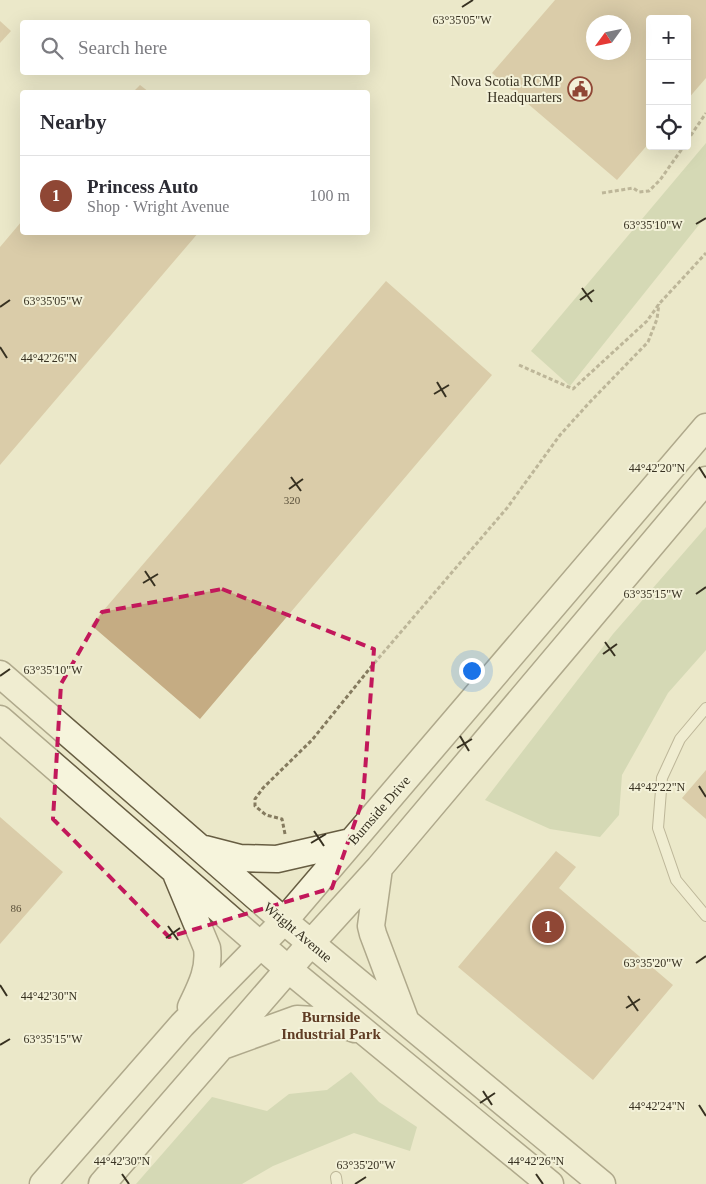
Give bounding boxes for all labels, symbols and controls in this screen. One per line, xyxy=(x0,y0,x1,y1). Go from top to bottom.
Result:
text: 63°35'05"W xyxy=(432,13,492,27)
north arrow xyxy=(586,15,631,60)
map controls xyxy=(646,15,691,150)
button: + xyxy=(646,15,691,60)
search box xyxy=(20,20,370,75)
icon: search xyxy=(38,34,66,62)
text: Search here xyxy=(78,37,167,58)
button: − xyxy=(646,60,691,105)
place label: Nova Scotia RCMP Headquarters xyxy=(451,74,562,105)
public building icon: Nova Scotia RCMP Headquarters xyxy=(567,76,593,102)
button: locate xyxy=(646,105,691,150)
text: Nearby xyxy=(40,110,107,134)
text: Princess Auto xyxy=(87,176,198,197)
text: 1 xyxy=(52,187,60,204)
text: 100 m xyxy=(310,187,350,204)
text: Shop · Wright Avenue xyxy=(87,198,229,215)
text: 63°35'10"W xyxy=(623,218,683,232)
text: 63°35'05"W xyxy=(23,294,83,308)
text: 44°42'26"N xyxy=(21,351,78,365)
text: 44°42'20"N xyxy=(629,461,686,475)
house number: 320 xyxy=(284,494,301,506)
text: 63°35'15"W xyxy=(623,587,683,601)
your location xyxy=(459,658,485,684)
text: 63°35'10"W xyxy=(23,663,83,677)
street label: Burnside Drive xyxy=(346,773,413,848)
text: 44°42'22"N xyxy=(629,780,686,794)
street label: Wright Avenue xyxy=(261,900,335,965)
house number: 86 xyxy=(11,902,22,914)
pin: 1 xyxy=(532,908,564,946)
text: 63°35'20"W xyxy=(623,956,683,970)
text: 44°42'30"N xyxy=(21,989,78,1003)
district label: Burnside Industrial Park xyxy=(281,1009,381,1042)
text: 63°35'15"W xyxy=(23,1032,83,1046)
text: 44°42'24"N xyxy=(629,1099,686,1113)
text: 44°42'30"N xyxy=(94,1154,151,1168)
text: 44°42'26"N xyxy=(508,1154,565,1168)
text: 63°35'20"W xyxy=(336,1158,396,1172)

